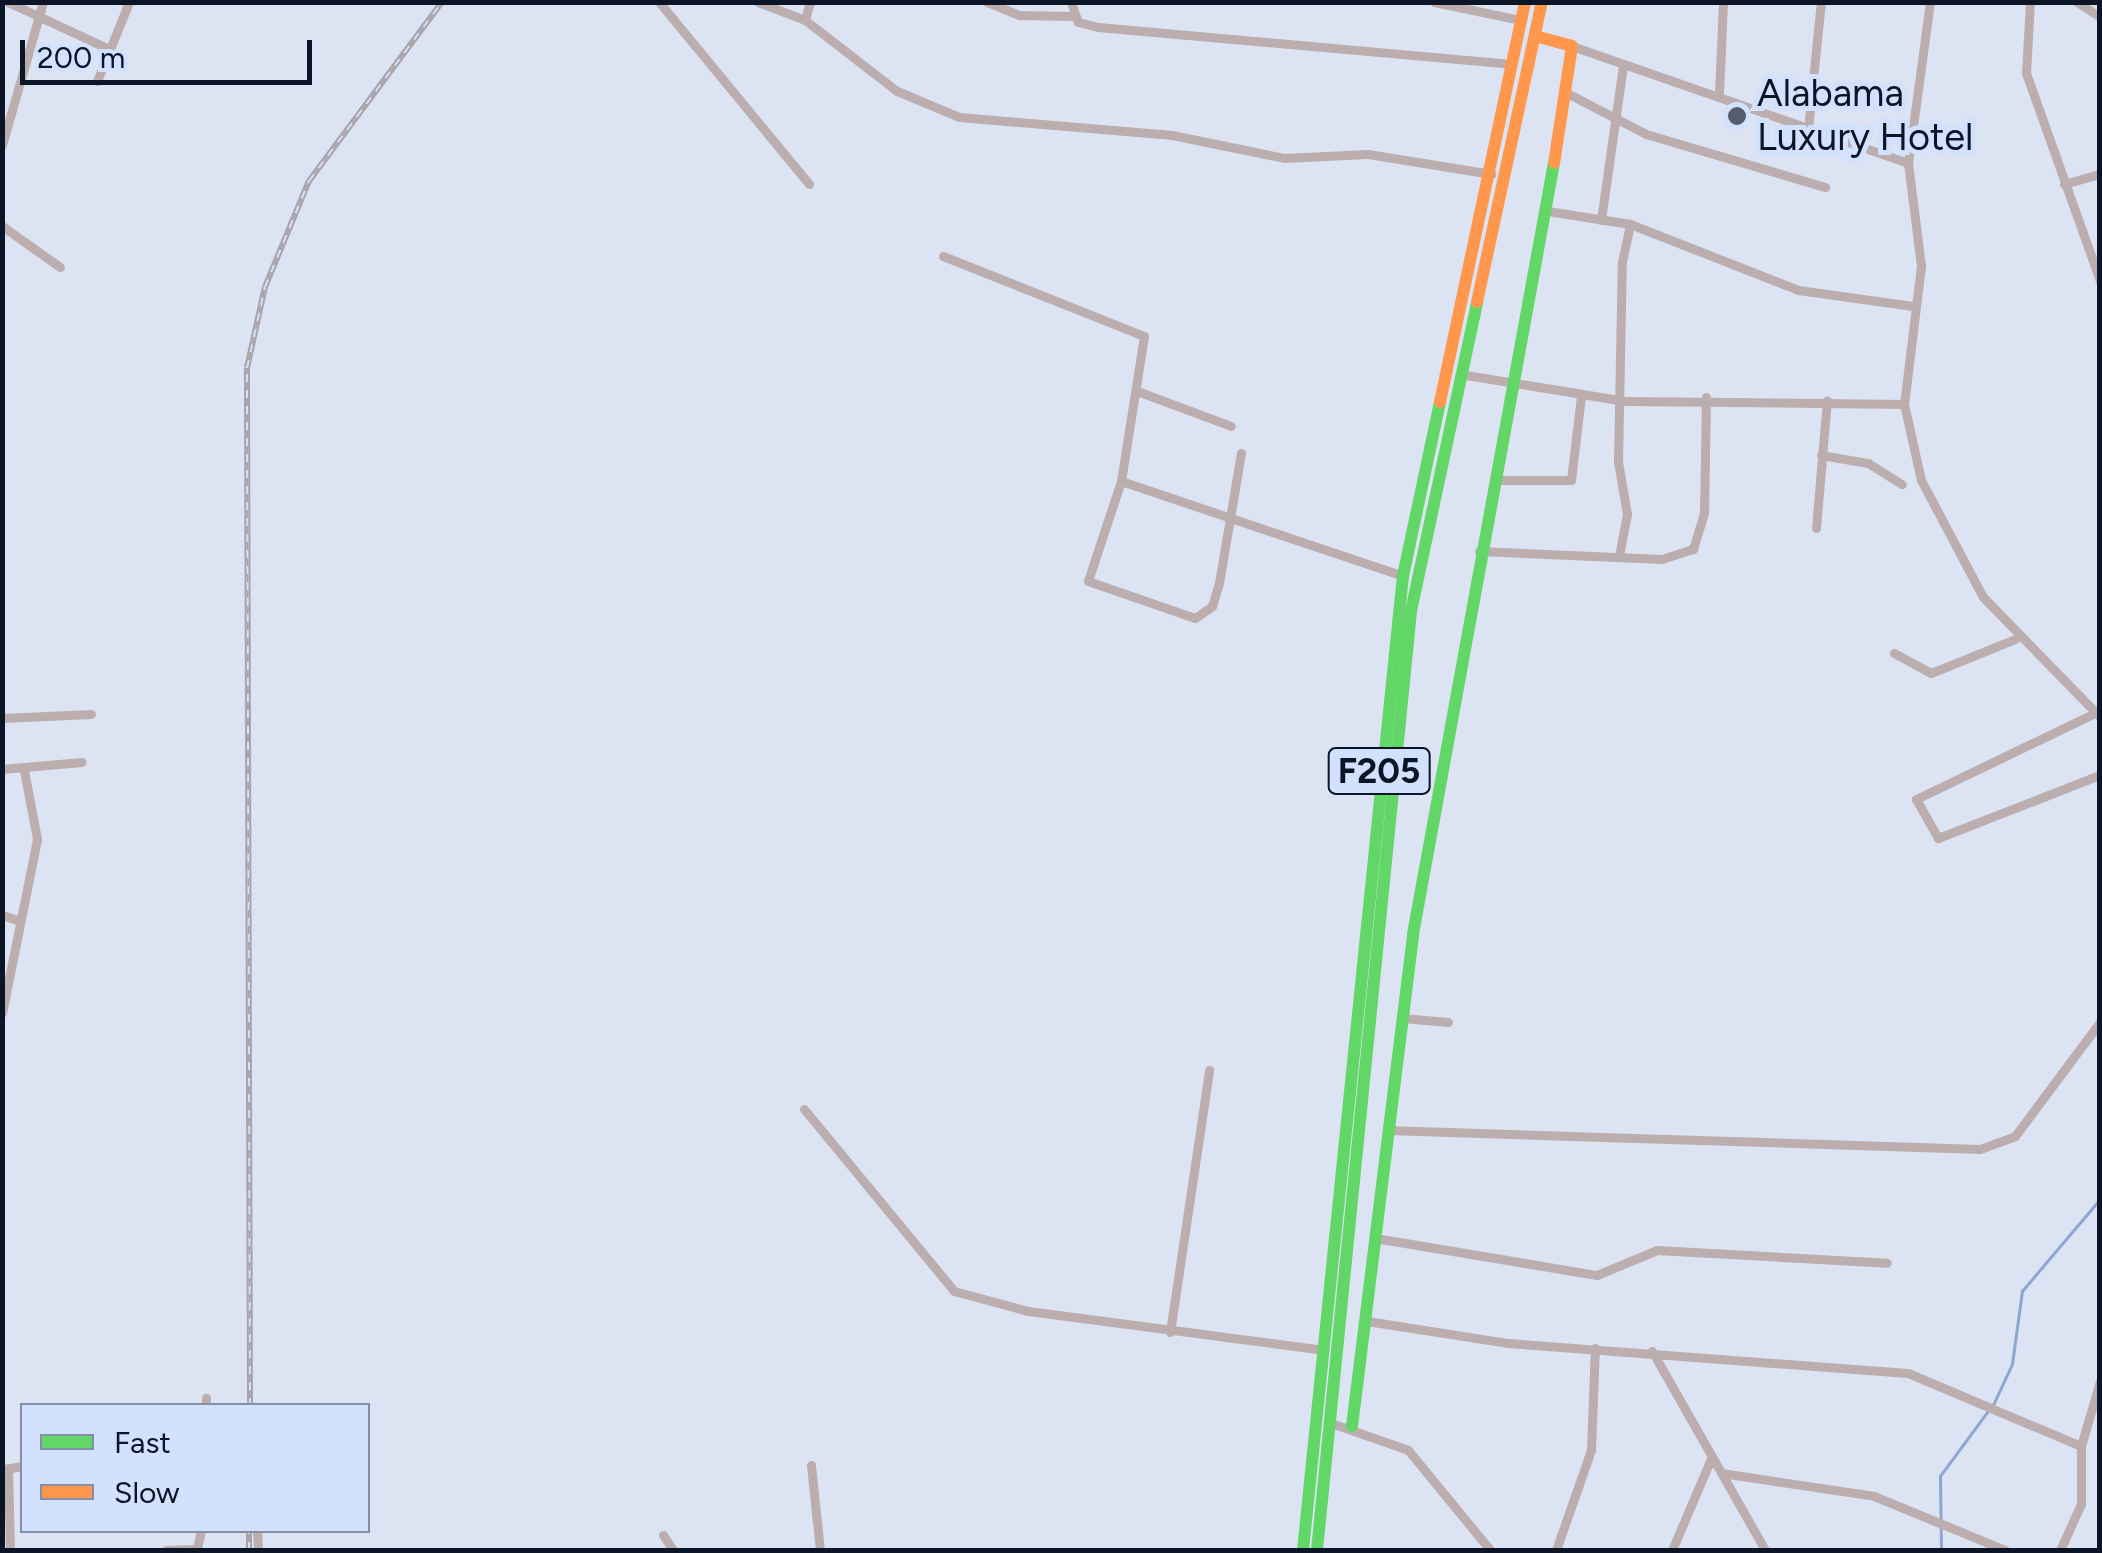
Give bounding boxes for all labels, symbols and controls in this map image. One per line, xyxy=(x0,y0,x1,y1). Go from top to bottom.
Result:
scale bar xyxy=(25,20,318,82)
text: 200 m xyxy=(37,39,125,76)
place label: Alabama Luxury Hotel xyxy=(1757,71,1973,160)
marker: Alabama Luxury Hotel xyxy=(1726,105,1748,127)
road number: F205 xyxy=(1326,741,1432,801)
legend xyxy=(20,1403,370,1533)
text: Fast xyxy=(114,1424,171,1461)
text: Slow xyxy=(114,1474,180,1511)

